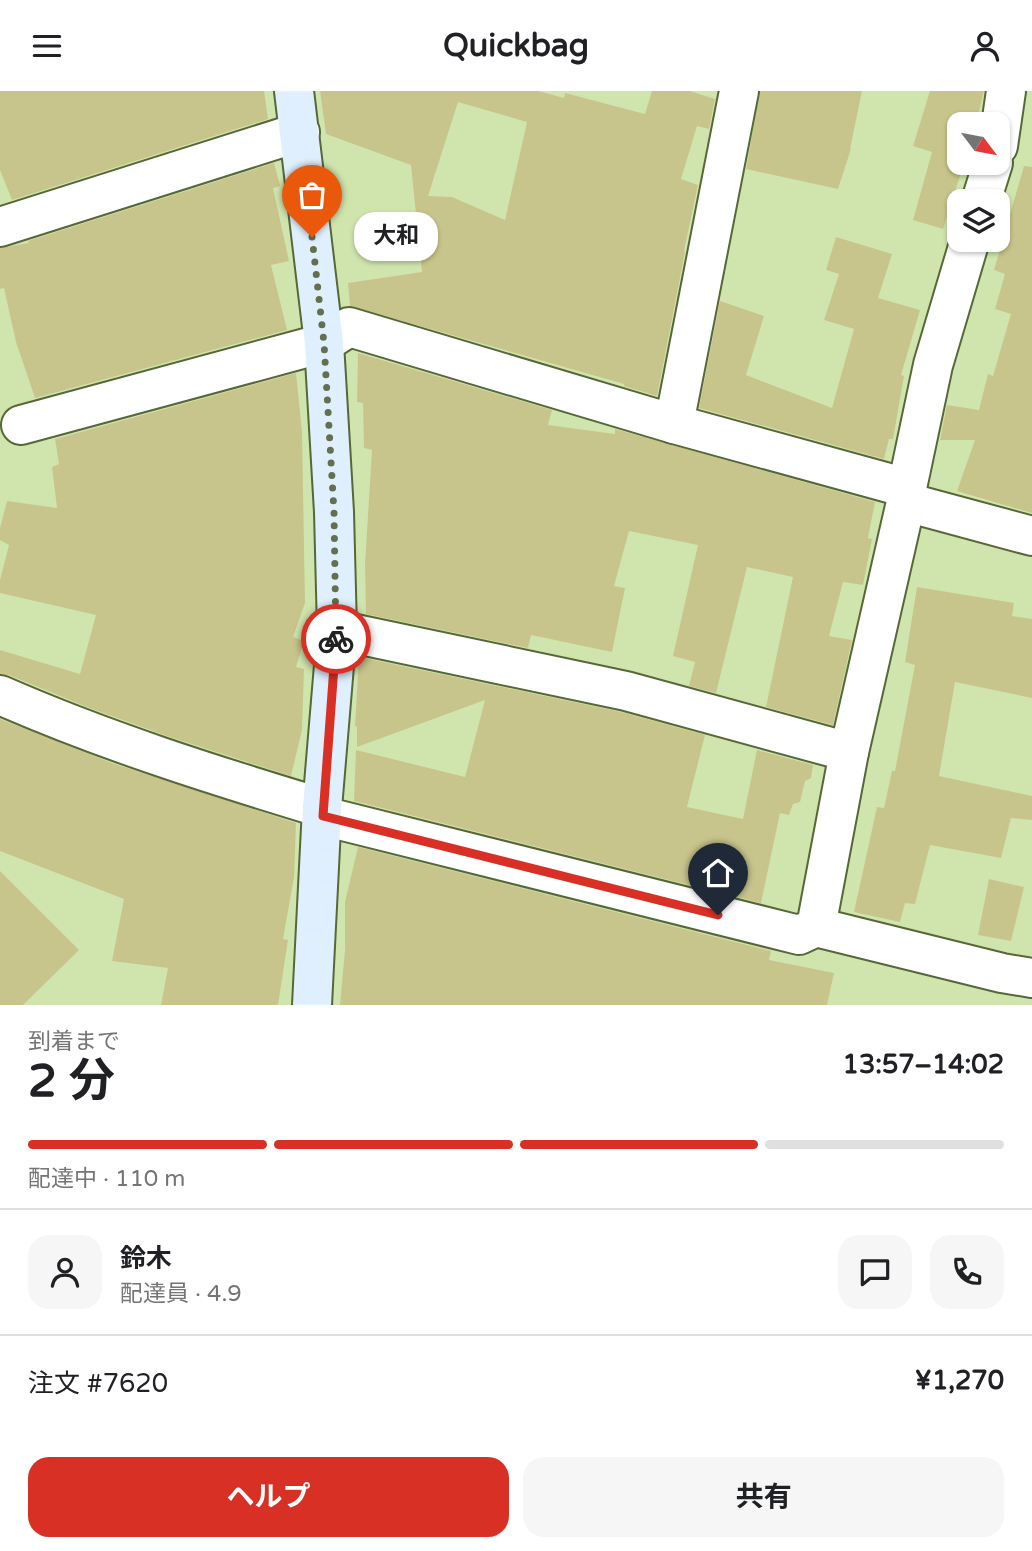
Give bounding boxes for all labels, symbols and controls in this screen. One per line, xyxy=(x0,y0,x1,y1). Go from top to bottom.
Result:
icon: menu xyxy=(28,27,66,65)
text: Quickbag xyxy=(443,27,589,65)
icon: person xyxy=(966,27,1004,65)
north arrow xyxy=(947,112,1010,175)
map controls xyxy=(947,112,1010,252)
pin xyxy=(282,165,342,237)
icon: bag xyxy=(293,176,331,214)
button: layers xyxy=(947,189,1010,252)
callout: 大和 xyxy=(354,213,438,261)
text: 大和 xyxy=(373,222,419,250)
courier xyxy=(301,604,371,674)
icon: bike xyxy=(317,620,355,658)
pin xyxy=(688,843,748,915)
icon: home xyxy=(699,854,737,892)
text: 到着まで xyxy=(28,1028,120,1056)
text: 13:57–14:02 xyxy=(843,1049,1004,1080)
text: 2 分 xyxy=(28,1054,115,1109)
text: 配達中 · 110 m xyxy=(28,1165,185,1193)
button: person xyxy=(28,1235,102,1309)
button: chat xyxy=(838,1235,912,1309)
button: phone xyxy=(930,1235,1004,1309)
text: 鈴木 xyxy=(120,1243,172,1274)
text: 配達員 · 4.9 xyxy=(120,1280,242,1308)
text: ¥1,270 xyxy=(915,1365,1004,1396)
text: 注文 #7620 xyxy=(28,1368,168,1399)
button: ヘルプ xyxy=(28,1457,509,1537)
button: 共有 xyxy=(523,1457,1004,1537)

